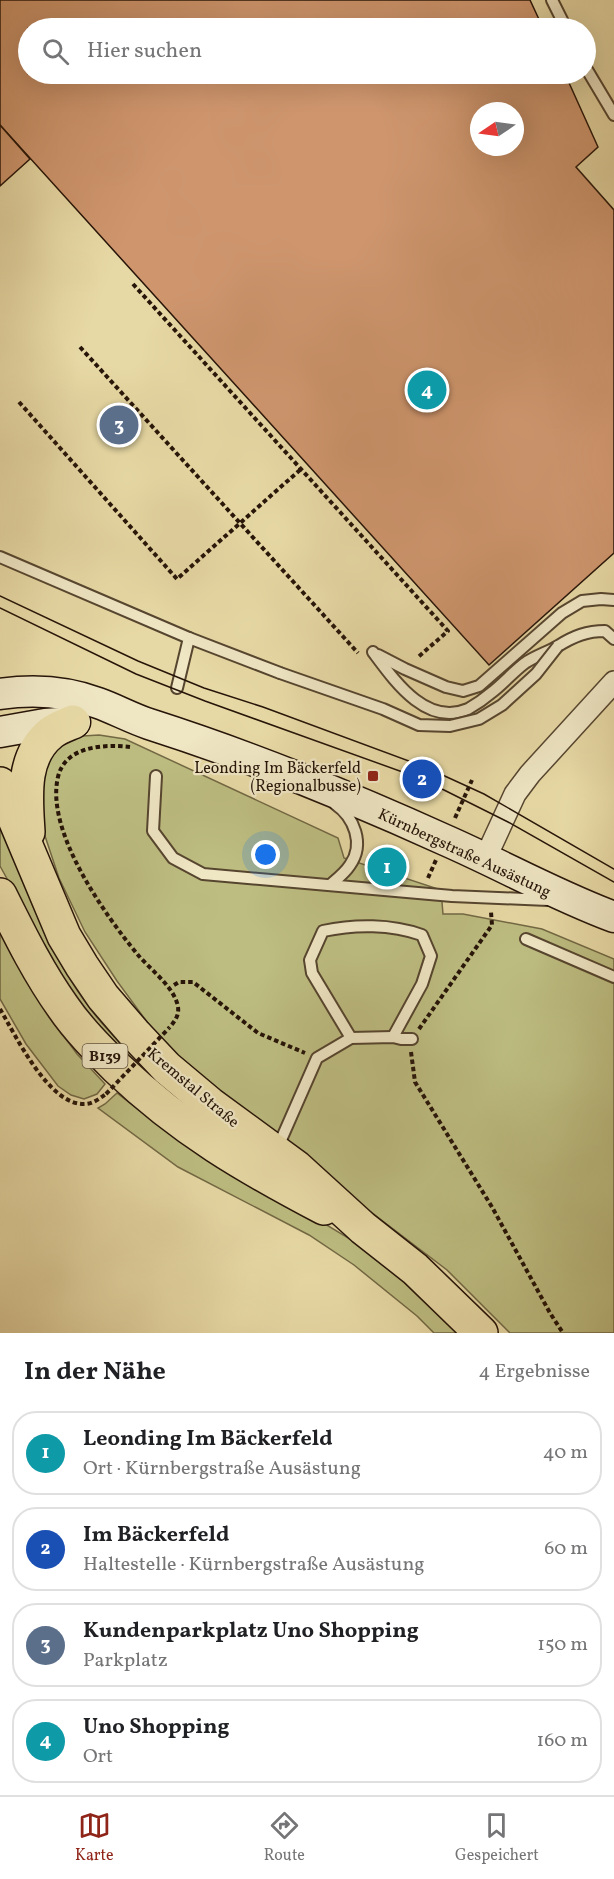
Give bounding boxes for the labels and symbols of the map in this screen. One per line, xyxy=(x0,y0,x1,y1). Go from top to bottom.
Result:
north arrow xyxy=(470,102,524,156)
pin: 4 xyxy=(408,368,446,412)
pin: 3 xyxy=(100,402,138,448)
pin: 2 xyxy=(402,756,442,802)
place label: Leonding Im Bäckerfeld (Regionalbusse) xyxy=(194,758,361,798)
marker: Leonding Im Bäckerfeld (Regionalbusse) xyxy=(366,769,380,783)
street label: Kürnbergstraße Ausästung xyxy=(374,804,554,904)
your location xyxy=(251,840,280,869)
pin: 1 xyxy=(368,844,406,890)
street label: Kremstal Straße xyxy=(142,1043,243,1134)
road number: B139 xyxy=(82,1044,128,1068)

